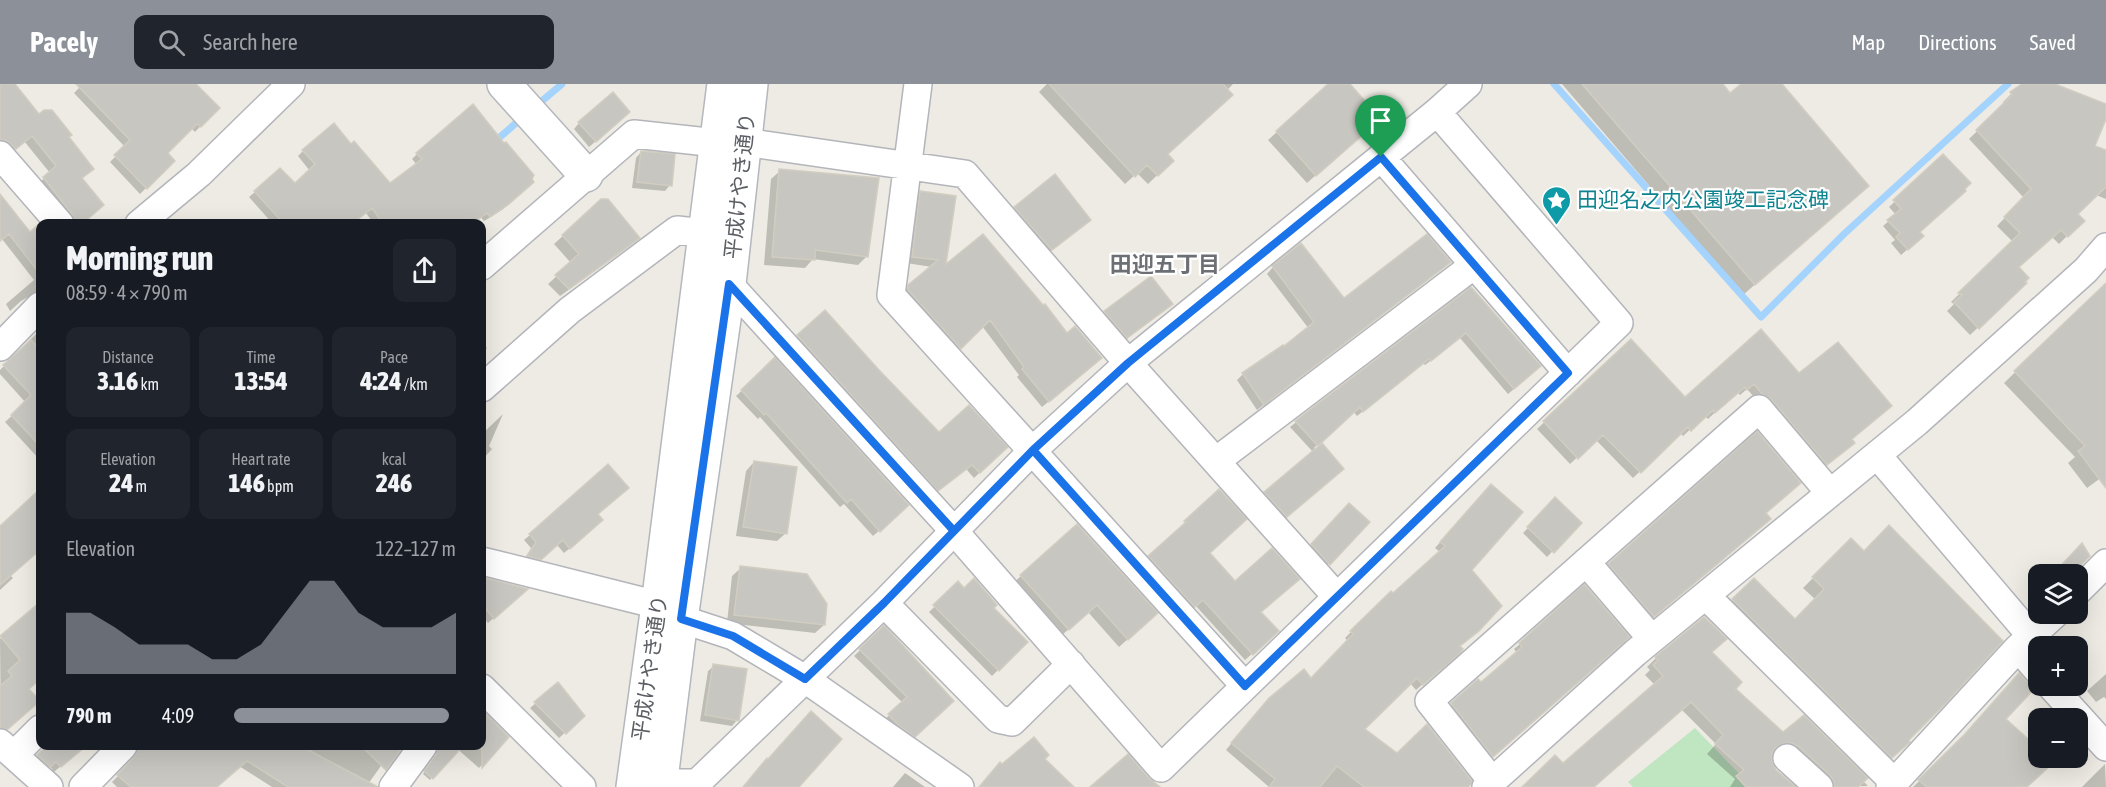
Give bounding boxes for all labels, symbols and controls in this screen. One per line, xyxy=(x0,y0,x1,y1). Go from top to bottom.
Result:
search box xyxy=(134,15,554,69)
text: Pacely xyxy=(30,26,98,58)
icon: search xyxy=(155,26,188,59)
text: Search here xyxy=(203,29,298,55)
text: Map xyxy=(1851,30,1885,54)
text: Directions xyxy=(1918,30,1997,54)
text: Saved xyxy=(2030,30,2076,54)
pin xyxy=(1355,95,1406,157)
icon: arrive xyxy=(1364,104,1397,137)
street label: 平成けやき通り xyxy=(719,112,759,260)
place icon: 田迎名之内公園竣工記念碑 xyxy=(1540,184,1572,226)
place label: 田迎名之内公園竣工記念碑 xyxy=(1577,187,1829,211)
text: Morning run xyxy=(66,239,213,277)
button: share xyxy=(393,239,456,302)
district label: 田迎五丁目 xyxy=(1110,251,1220,277)
text: 08:59 · 4 × 790 m xyxy=(66,281,188,304)
text: Distance xyxy=(102,348,154,366)
text: Time xyxy=(246,348,276,366)
text: Pace xyxy=(380,348,408,366)
text: 3.16 xyxy=(97,366,138,396)
text: 13:54 xyxy=(234,366,288,396)
text: 4:24 xyxy=(360,366,402,396)
text: km xyxy=(138,375,159,393)
text: /km xyxy=(402,375,428,393)
text: Elevation xyxy=(100,450,156,468)
text: Heart rate xyxy=(232,450,290,468)
text: kcal xyxy=(382,450,406,468)
text: 24 xyxy=(109,468,133,498)
text: 146 xyxy=(228,468,265,498)
text: 246 xyxy=(376,468,412,498)
text: m xyxy=(133,477,147,495)
text: bpm xyxy=(265,477,294,495)
text: Elevation xyxy=(66,537,135,560)
text: 122–127 m xyxy=(375,537,456,560)
map controls xyxy=(2028,564,2088,768)
button: layers xyxy=(2028,564,2088,624)
street label: 平成けやき通り xyxy=(627,593,671,742)
button: + xyxy=(2028,636,2088,696)
text: 790 m xyxy=(66,704,111,727)
text: 4:09 xyxy=(162,704,194,727)
button: − xyxy=(2028,708,2088,768)

